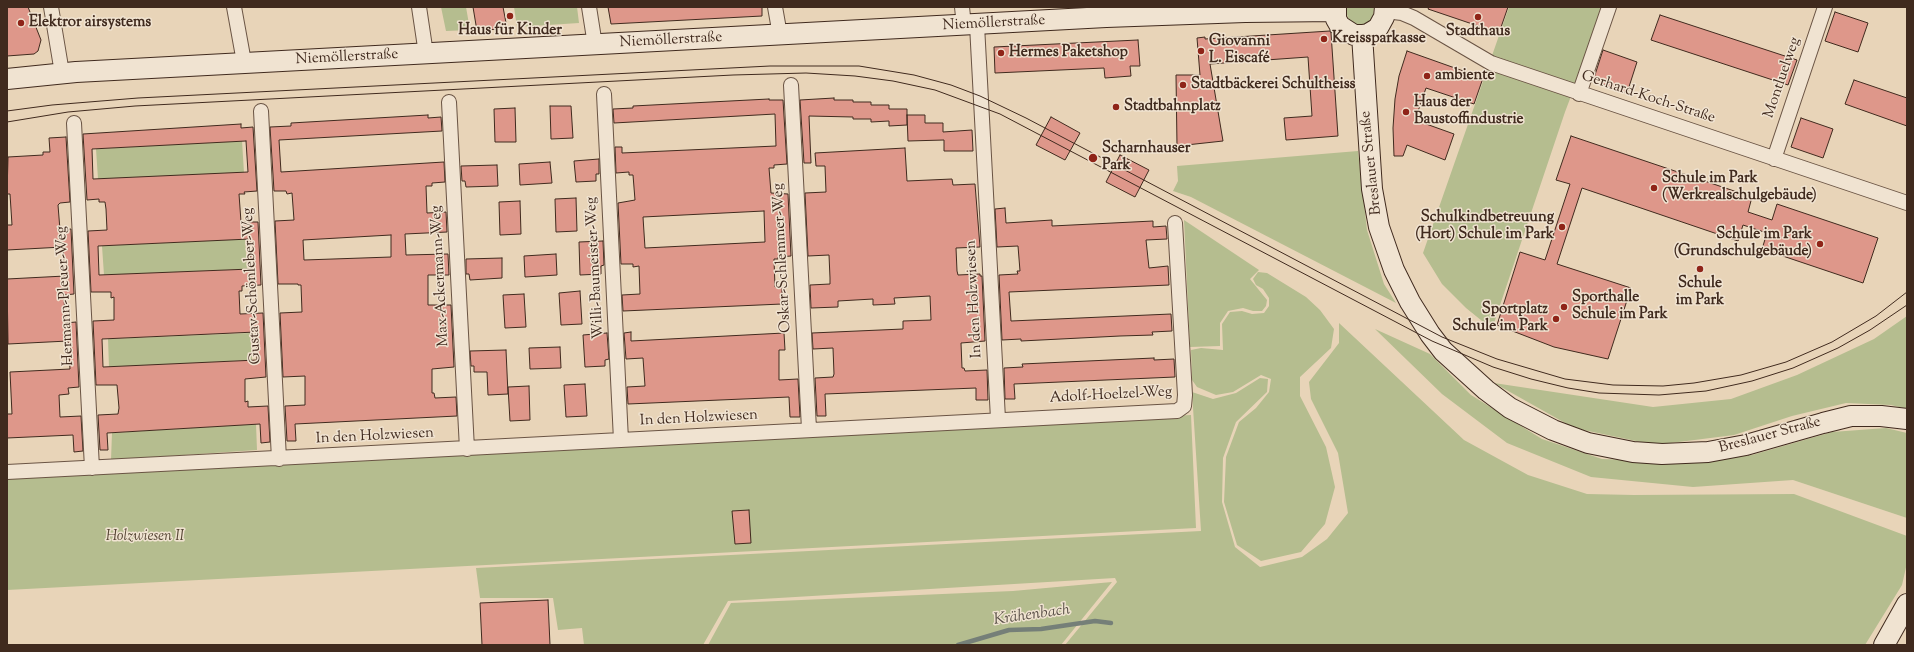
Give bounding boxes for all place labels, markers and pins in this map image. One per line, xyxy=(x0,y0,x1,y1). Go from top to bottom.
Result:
marker: Haus für Kinder xyxy=(505,11,515,21)
marker: Stadthaus xyxy=(1473,12,1483,22)
place label: Elektror airsystems xyxy=(29,14,151,32)
marker: Elektror airsystems xyxy=(16,18,26,28)
place label: Haus für Kinder xyxy=(458,22,562,40)
place label: Stadthaus xyxy=(1446,23,1510,41)
place label: Kreissparkasse xyxy=(1332,30,1426,48)
place label: Giovanni L. Eiscafé xyxy=(1209,33,1270,68)
marker: Kreissparkasse xyxy=(1319,34,1329,44)
place label: Hermes Paketshop xyxy=(1009,44,1128,62)
marker: Giovanni L. Eiscafé xyxy=(1196,46,1206,56)
marker: Hermes Paketshop xyxy=(996,48,1006,58)
place label: ambiente xyxy=(1435,67,1494,85)
marker: ambiente xyxy=(1422,71,1432,81)
place label: Stadtbäckerei Schultheiss xyxy=(1191,76,1355,94)
marker: Stadtbäckerei Schultheiss xyxy=(1178,80,1188,90)
place label: Haus der Baustoffindustrie xyxy=(1414,94,1524,129)
place label: Stadtbahnplatz xyxy=(1124,98,1221,116)
marker: Stadtbahnplatz xyxy=(1111,102,1121,112)
marker: Haus der Baustoffindustrie xyxy=(1401,107,1411,117)
place label: Scharnhauser Park xyxy=(1102,140,1190,175)
marker: Scharnhauser Park xyxy=(1087,152,1099,164)
place label: Schule im Park (Werkrealschulgebäude) xyxy=(1662,170,1817,205)
marker: Schule im Park (Werkrealschulgebäude) xyxy=(1649,183,1659,193)
place label: Schulkindbetreuung (Hort) Schule im Park xyxy=(1415,209,1554,244)
marker: Schulkindbetreuung (Hort) Schule im Park xyxy=(1557,222,1567,232)
place label: Schule im Park (Grundschulgebäude) xyxy=(1674,226,1812,261)
marker: Schule im Park (Grundschulgebäude) xyxy=(1815,239,1825,249)
marker: Schule im Park xyxy=(1695,264,1705,274)
place label: Schule im Park xyxy=(1676,275,1724,310)
place label: Sporthalle Schule im Park xyxy=(1572,289,1668,324)
place label: Sportplatz Schule im Park xyxy=(1452,301,1548,336)
marker: Sporthalle Schule im Park xyxy=(1559,302,1569,312)
marker: Sportplatz Schule im Park xyxy=(1551,314,1561,324)

